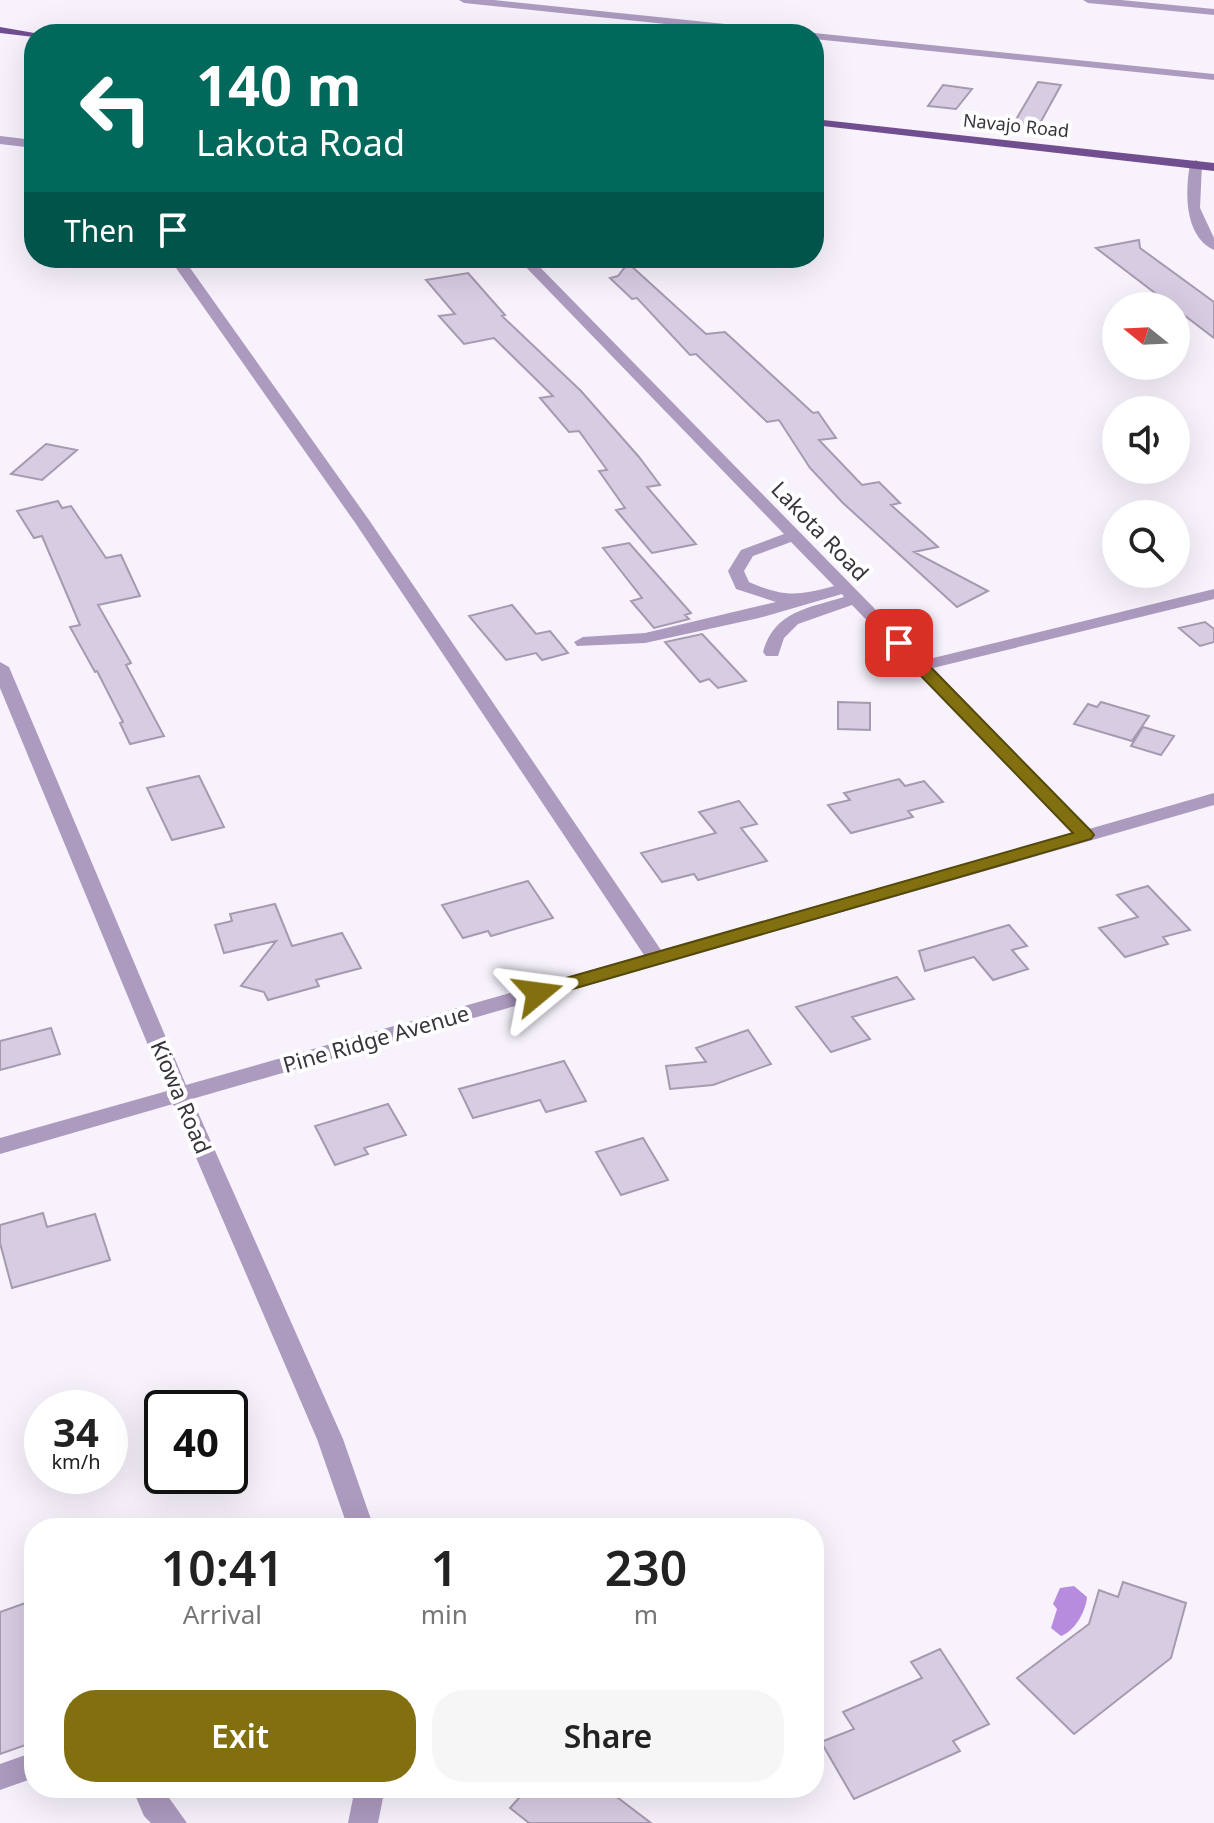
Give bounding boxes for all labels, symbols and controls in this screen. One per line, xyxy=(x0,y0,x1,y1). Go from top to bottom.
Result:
text: 140 m xyxy=(196,46,361,122)
icon: left xyxy=(64,56,168,160)
street label: Navajo Road xyxy=(962,108,1070,143)
text: Lakota Road xyxy=(196,118,405,167)
icon: arrive xyxy=(151,208,195,252)
text: Then xyxy=(64,210,135,251)
north arrow xyxy=(1102,292,1190,380)
map controls xyxy=(1102,292,1190,588)
button: sound xyxy=(1102,396,1190,484)
street label: Lakota Road xyxy=(766,474,876,587)
button: search xyxy=(1102,500,1190,588)
pin xyxy=(865,609,933,677)
icon: arrive xyxy=(877,621,921,665)
position arrow xyxy=(496,951,580,1035)
street label: Pine Ridge Avenue xyxy=(279,997,472,1079)
street label: Kiowa Road xyxy=(145,1035,219,1158)
speed limit sign: 40 xyxy=(144,1390,248,1494)
text: 34 xyxy=(53,1404,99,1459)
text: km/h xyxy=(51,1448,101,1475)
text: 10:41 xyxy=(161,1535,284,1600)
text: 1 xyxy=(431,1535,458,1600)
text: 230 xyxy=(605,1535,687,1600)
text: Arrival xyxy=(183,1596,262,1632)
text: min xyxy=(421,1596,468,1632)
text: m xyxy=(634,1596,658,1632)
button: Exit xyxy=(64,1690,416,1782)
button: Share xyxy=(432,1690,784,1782)

